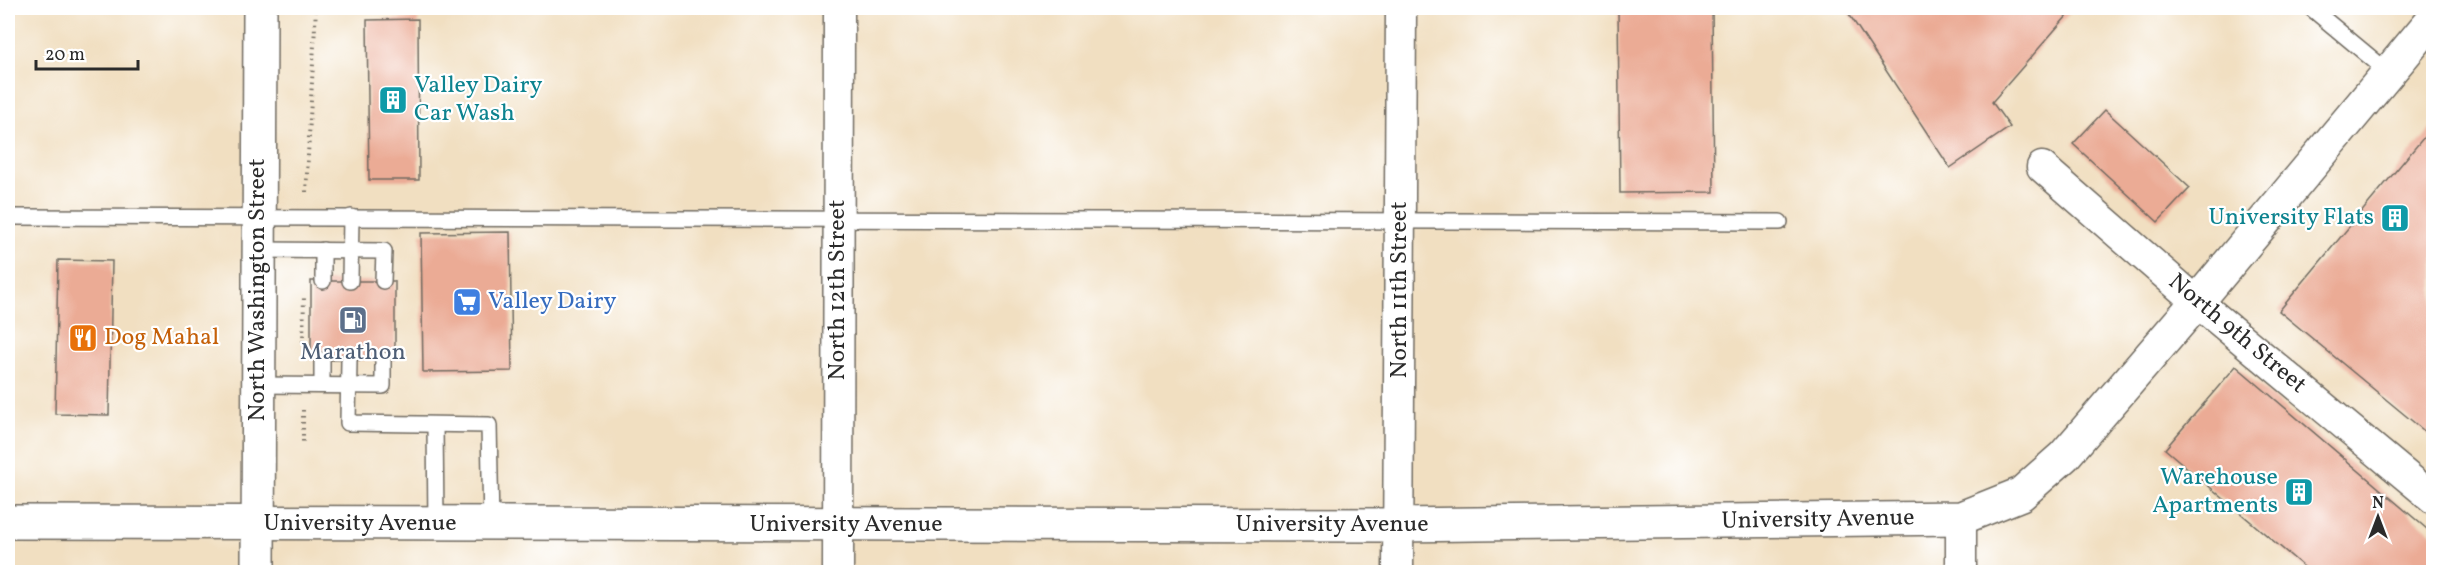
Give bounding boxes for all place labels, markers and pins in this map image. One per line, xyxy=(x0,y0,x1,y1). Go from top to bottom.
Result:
place label: Valley Dairy Car Wash xyxy=(414,69,543,131)
building icon: Valley Dairy Car Wash xyxy=(377,84,409,116)
place label: University Flats xyxy=(2208,201,2374,235)
building icon: University Flats xyxy=(2379,202,2411,234)
place label: Valley Dairy xyxy=(488,285,617,319)
supermarket icon: Valley Dairy xyxy=(451,286,483,318)
fuel station icon: Marathon xyxy=(337,304,369,336)
place label: Dog Mahal xyxy=(104,321,219,355)
restaurant icon: Dog Mahal xyxy=(67,322,99,354)
place label: Marathon xyxy=(300,336,406,370)
place label: Warehouse Apartments xyxy=(2152,461,2278,523)
building icon: Warehouse Apartments xyxy=(2283,476,2315,508)

